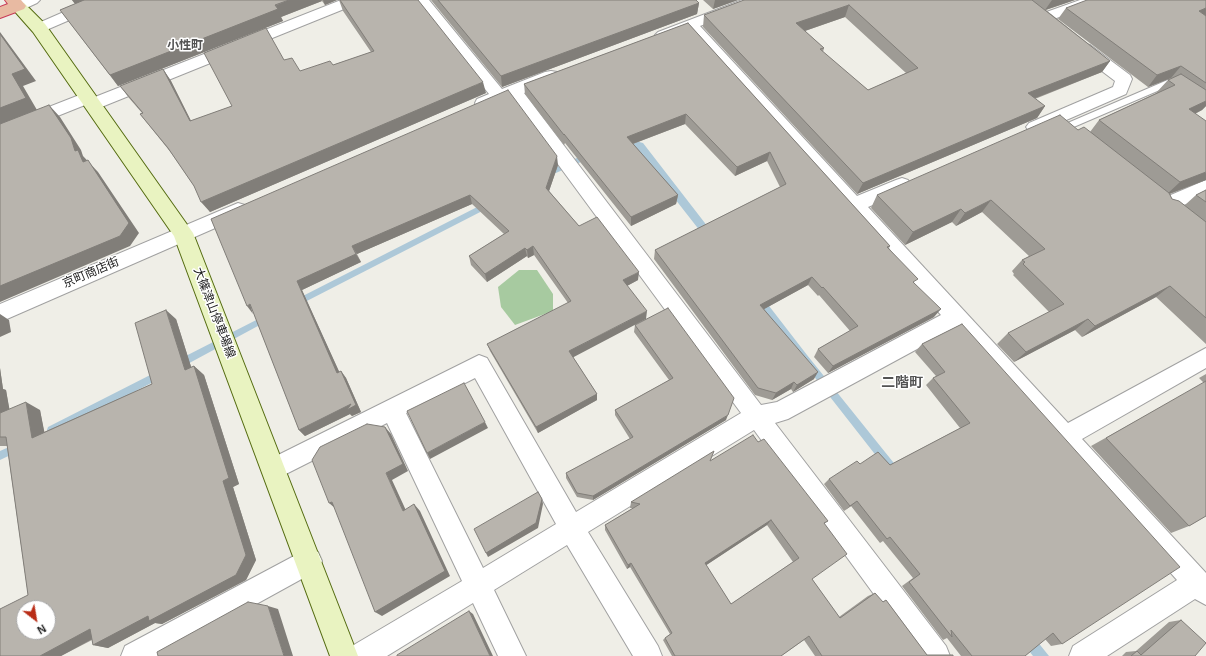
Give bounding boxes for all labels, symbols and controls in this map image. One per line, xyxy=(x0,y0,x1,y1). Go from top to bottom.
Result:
district label: 小性町 xyxy=(167,39,203,53)
street label: 京町商店街 xyxy=(61,255,121,291)
street label: 大篠津山停車場線 xyxy=(190,266,238,360)
district label: 二階町 xyxy=(881,375,923,391)
north arrow xyxy=(16,600,56,640)
text: N xyxy=(35,622,48,637)

